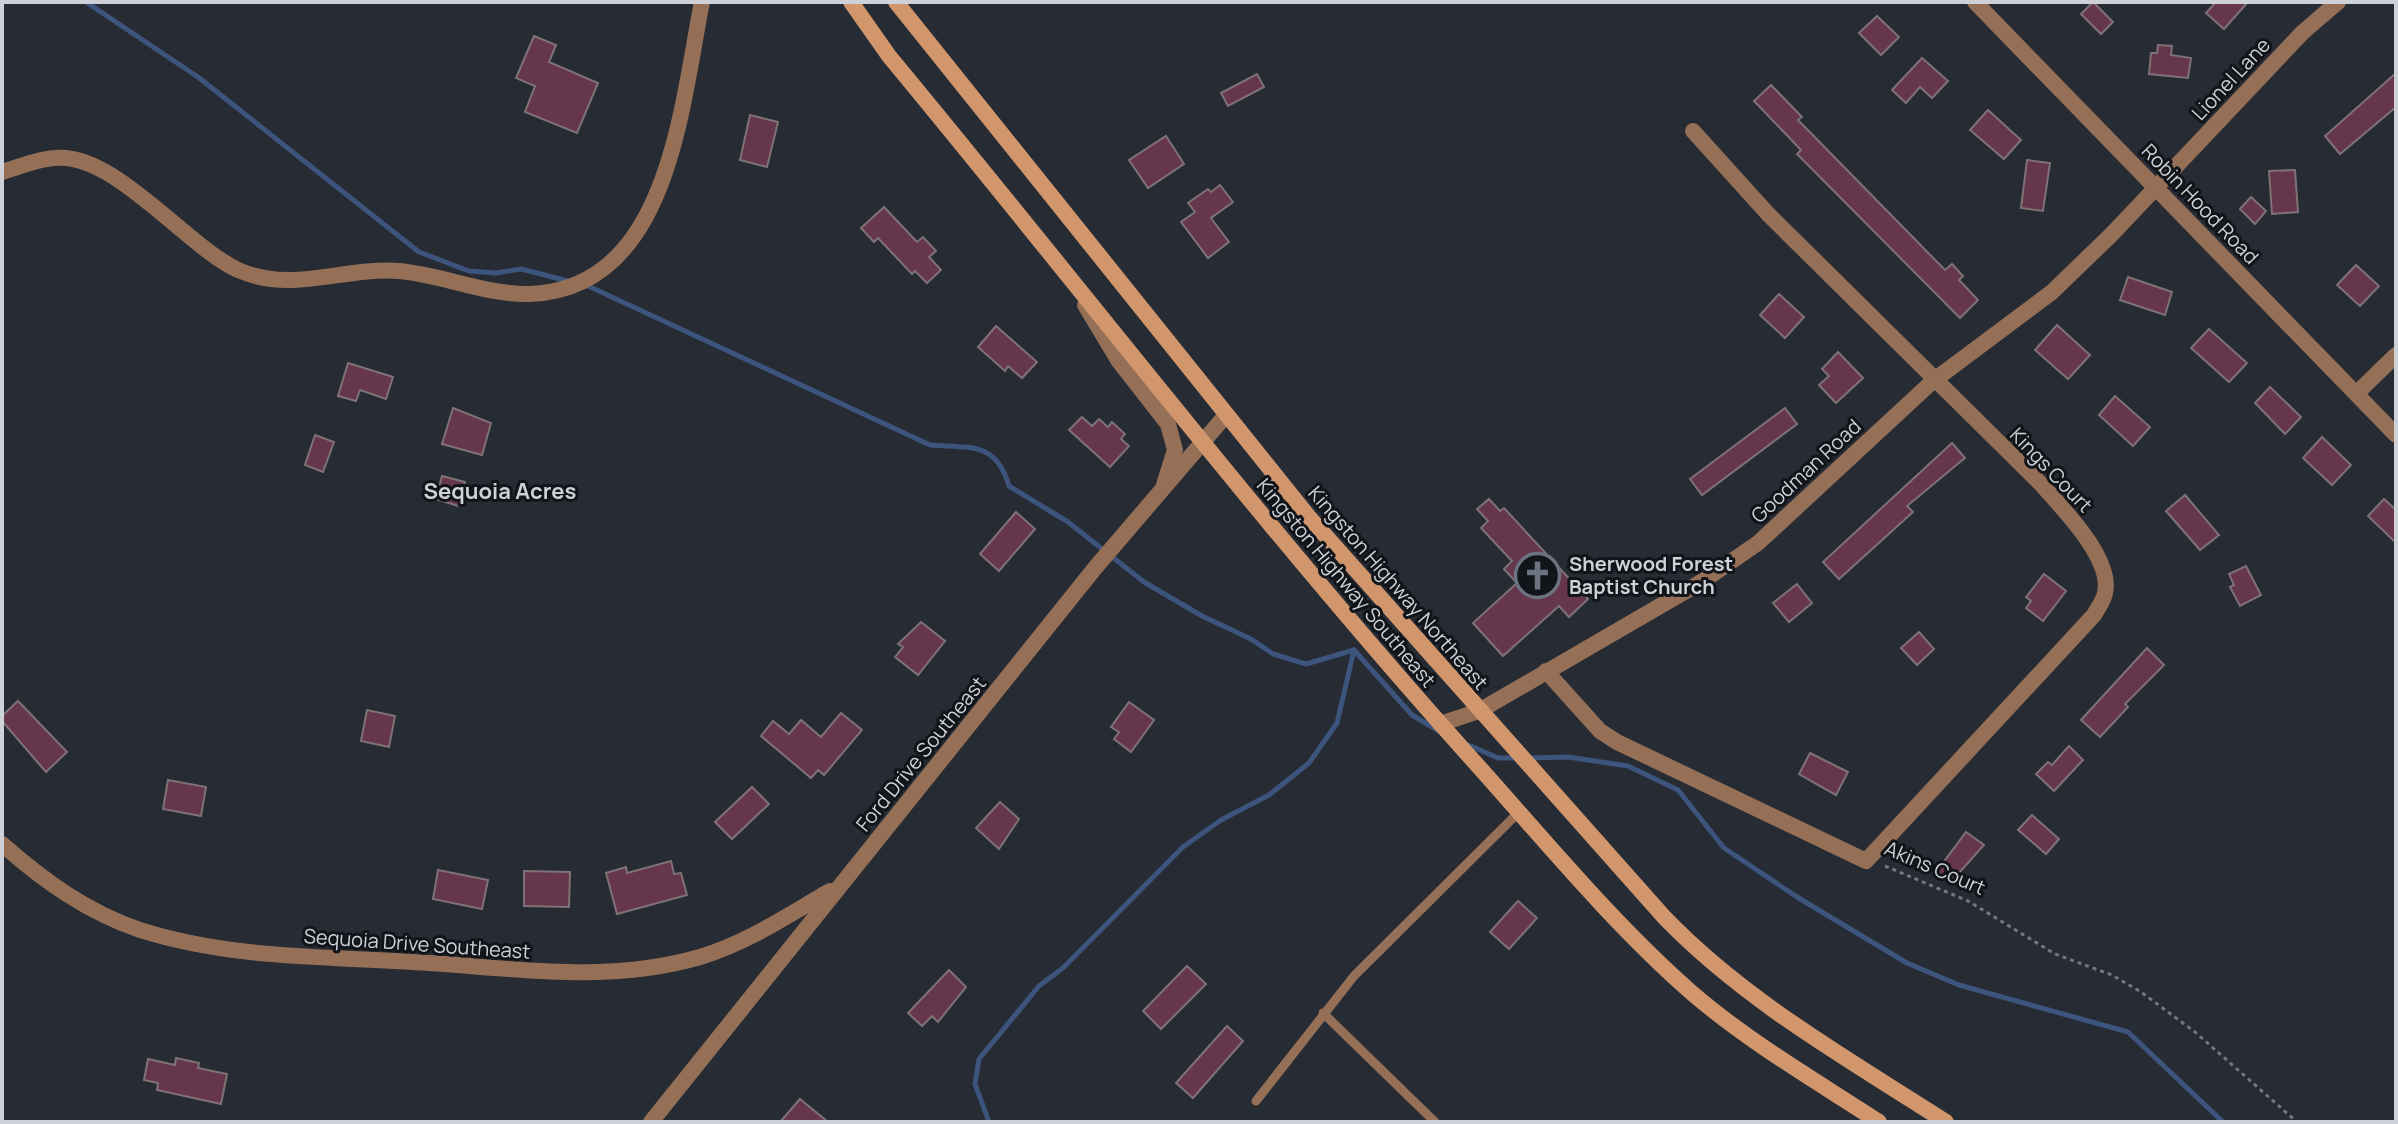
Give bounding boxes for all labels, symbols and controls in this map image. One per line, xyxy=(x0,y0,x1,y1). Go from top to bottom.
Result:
street label: Lionel Lane xyxy=(2185,32,2276,126)
street label: Robin Hood Road xyxy=(2136,138,2265,270)
street label: Goodman Road xyxy=(1745,413,1866,529)
street label: Kings Court xyxy=(2004,421,2099,518)
street label: Kingston Highway Southeast xyxy=(1251,472,1442,693)
district label: Sequoia Acres xyxy=(423,476,577,506)
street label: Kingston Highway Northeast xyxy=(1302,480,1494,695)
place label: Sherwood Forest Baptist Church xyxy=(1569,550,1733,600)
church icon: Sherwood Forest Baptist Church xyxy=(1514,552,1562,600)
street label: Ford Drive Southeast xyxy=(850,670,992,837)
street label: Akins Court xyxy=(1881,834,1990,901)
street label: Sequoia Drive Southeast xyxy=(303,922,531,965)

